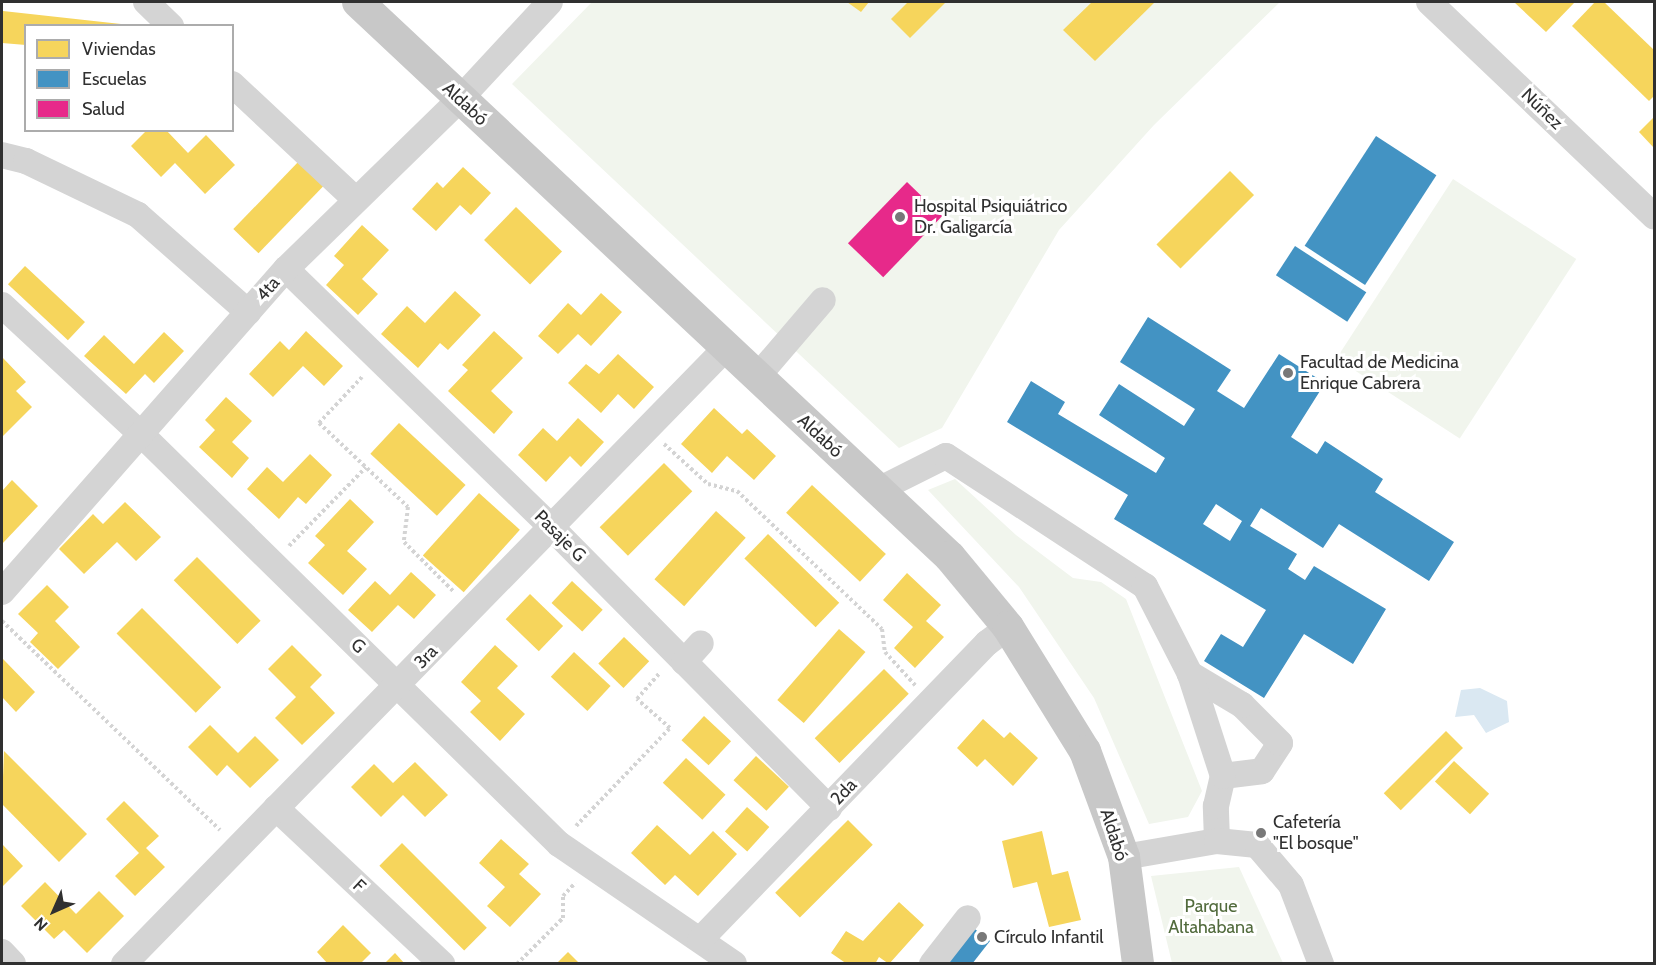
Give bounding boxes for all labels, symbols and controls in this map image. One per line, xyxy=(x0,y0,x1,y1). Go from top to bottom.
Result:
legend xyxy=(24,24,234,132)
text: Viviendas xyxy=(82,38,156,60)
text: Escuelas xyxy=(82,68,147,90)
street label: Aldabó xyxy=(438,78,492,130)
street label: Núñez xyxy=(1517,84,1567,134)
text: Salud xyxy=(82,98,125,120)
place label: Hospital Psiquiátrico Dr. Galigarcía xyxy=(914,196,1067,238)
marker: Hospital Psiquiátrico Dr. Galigarcía xyxy=(891,208,909,226)
street label: 4ta xyxy=(252,272,284,306)
place label: Facultad de Medicina Enrique Cabrera xyxy=(1300,352,1459,394)
marker: Facultad de Medicina Enrique Cabrera xyxy=(1281,366,1295,380)
street label: Aldabó xyxy=(793,410,847,462)
street label: Pasaje G xyxy=(530,506,590,566)
street label: G xyxy=(346,634,370,658)
street label: 3ra xyxy=(410,641,442,673)
street label: 2da xyxy=(826,774,862,810)
street label: Aldabó xyxy=(1095,806,1133,864)
place label: Cafetería "El bosque" xyxy=(1273,812,1359,854)
marker: Cafetería "El bosque" xyxy=(1254,826,1268,840)
street label: F xyxy=(348,875,370,897)
north arrow xyxy=(24,881,84,941)
park label: Parque Altahabana xyxy=(1168,896,1254,938)
text: N xyxy=(30,913,52,935)
place label: Círculo Infantil xyxy=(994,926,1104,948)
marker: Círculo Infantil xyxy=(975,930,989,944)

